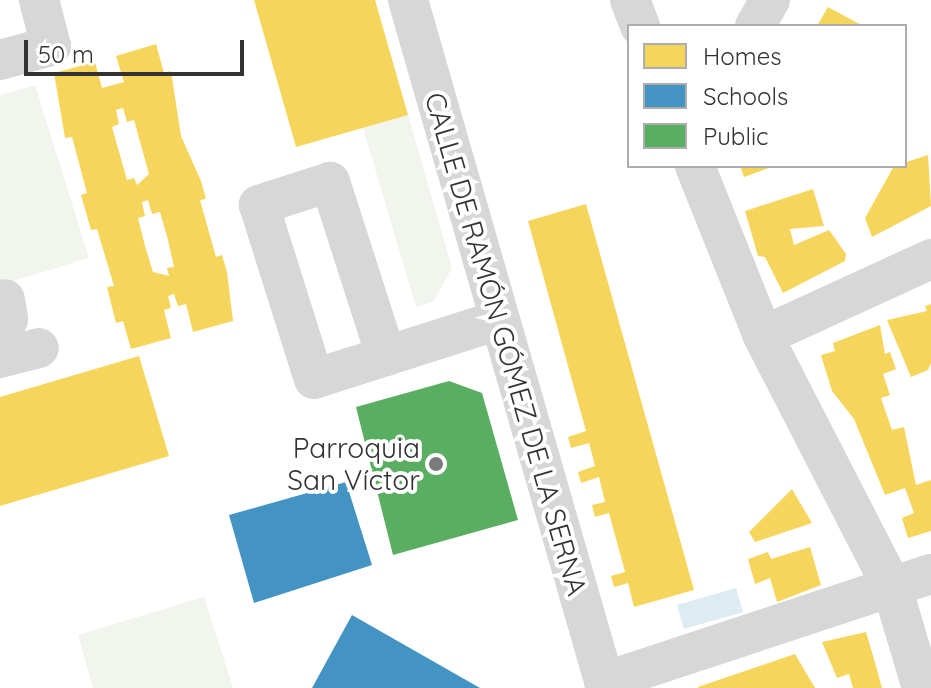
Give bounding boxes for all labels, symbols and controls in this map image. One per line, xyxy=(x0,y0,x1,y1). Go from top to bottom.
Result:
scale bar xyxy=(28,24,248,74)
legend xyxy=(627,24,907,168)
text: 50 m xyxy=(38,39,94,69)
text: Homes xyxy=(703,41,781,71)
text: Schools xyxy=(703,81,788,111)
street label: CALLE DE RAMÓN GÓMEZ DE LA SERNA xyxy=(418,89,594,599)
text: Public xyxy=(703,121,768,151)
place label: Parroquia San Víctor xyxy=(287,431,420,497)
marker: Parroquia San Víctor xyxy=(427,455,445,473)

